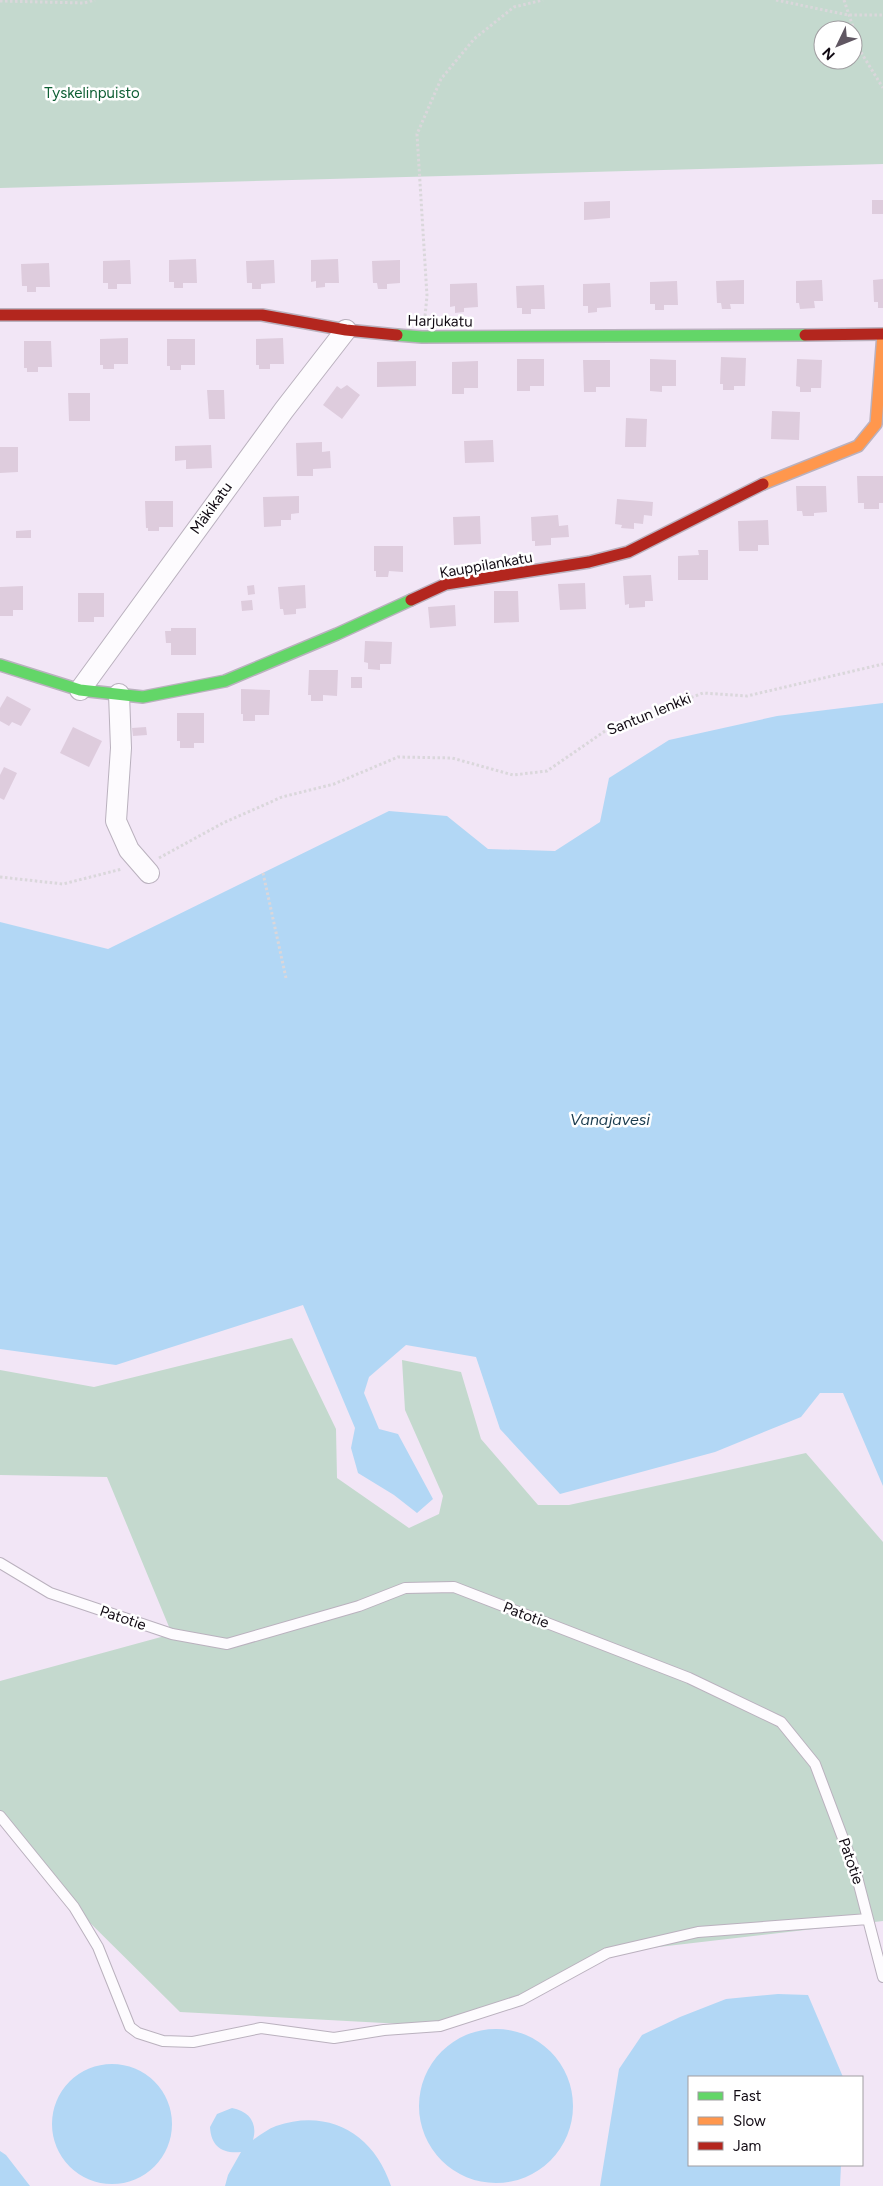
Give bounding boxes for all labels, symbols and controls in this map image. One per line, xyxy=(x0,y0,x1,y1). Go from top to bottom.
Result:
north arrow xyxy=(813,20,863,70)
text: N xyxy=(819,44,839,63)
park label: Tyskelinpuisto xyxy=(44,84,140,102)
street label: Harjukatu xyxy=(407,311,473,331)
street label: Mäkikatu xyxy=(186,478,236,538)
street label: Kauppilankatu xyxy=(438,548,534,582)
street label: Santun lenkki xyxy=(604,689,694,739)
water label: Vanajavesi xyxy=(570,1110,650,1129)
street label: Patotie xyxy=(500,1598,552,1632)
street label: Patotie xyxy=(97,1602,149,1634)
street label: Patotie xyxy=(835,1835,867,1887)
legend xyxy=(688,2076,863,2166)
text: Fast xyxy=(733,2087,762,2105)
text: Slow xyxy=(733,2112,766,2130)
text: Jam xyxy=(733,2137,761,2155)

